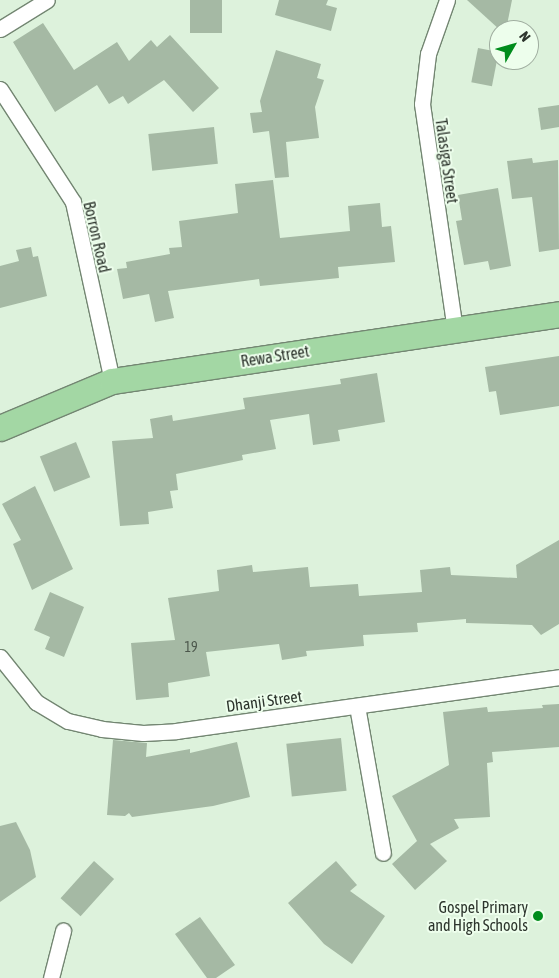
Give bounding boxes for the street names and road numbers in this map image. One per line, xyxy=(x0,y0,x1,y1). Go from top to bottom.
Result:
street label: Talasiga Street xyxy=(432,117,462,205)
street label: Borron Road xyxy=(79,199,115,275)
street label: Rewa Street xyxy=(239,341,311,371)
street label: Dhanji Street xyxy=(225,686,303,716)

